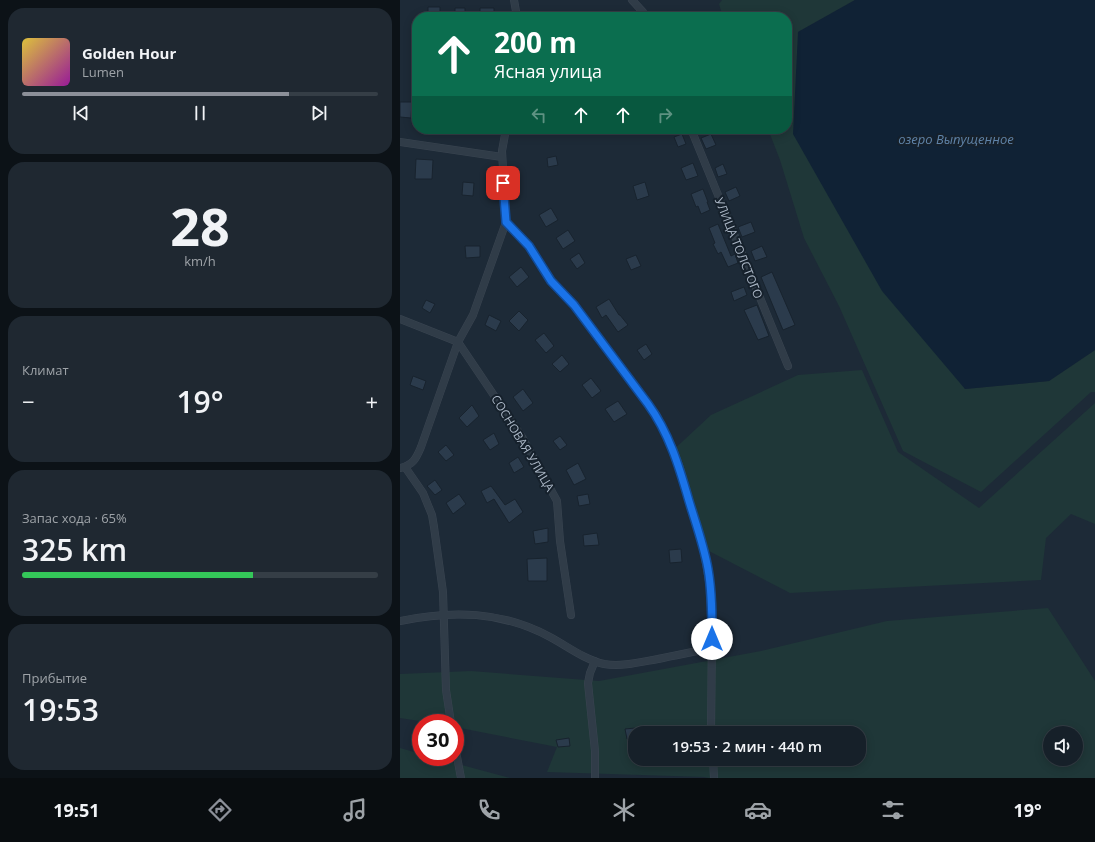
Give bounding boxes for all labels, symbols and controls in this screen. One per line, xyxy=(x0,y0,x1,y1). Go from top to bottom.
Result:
text: 200 m xyxy=(494,23,577,61)
icon: ahead xyxy=(428,28,480,80)
text: Golden Hour xyxy=(82,43,176,63)
text: Ясная улица xyxy=(494,59,602,83)
text: Lumen xyxy=(82,63,124,81)
icon: previous xyxy=(70,102,92,124)
icon: pause xyxy=(189,102,211,124)
icon: next xyxy=(308,102,330,124)
icon: left xyxy=(528,104,550,126)
icon: ahead xyxy=(570,104,592,126)
icon: ahead xyxy=(612,104,634,126)
icon: right xyxy=(654,104,676,126)
water label: озеро Выпущенное xyxy=(898,130,1014,148)
pin xyxy=(486,166,520,200)
icon: arrive xyxy=(492,172,514,194)
text: 28 xyxy=(170,190,230,261)
street label: УЛИЦА ТОЛСТОГО xyxy=(711,195,767,301)
text: km/h xyxy=(184,252,216,270)
text: Климат xyxy=(22,361,69,379)
text: 19° xyxy=(176,381,224,422)
text: − xyxy=(22,386,35,416)
text: + xyxy=(365,386,378,416)
street label: СОСНОВАЯ УЛИЦА xyxy=(487,391,559,495)
text: Запас хода · 65% xyxy=(22,509,127,527)
text: 325 km xyxy=(22,529,127,570)
position arrow xyxy=(691,618,733,660)
text: Прибытие xyxy=(22,669,87,687)
text: 19:53 xyxy=(22,689,99,730)
speed limit sign: 30 xyxy=(412,714,464,766)
map controls xyxy=(1043,726,1083,766)
button: sound xyxy=(1043,726,1083,766)
text: 19:53 · 2 мин · 440 m xyxy=(672,736,822,756)
icon: directions xyxy=(206,796,234,824)
icon: music xyxy=(341,796,369,824)
icon: phone xyxy=(475,796,503,824)
icon: climate xyxy=(610,796,638,824)
icon: car xyxy=(744,796,772,824)
icon: filters xyxy=(879,796,907,824)
text: 19:51 xyxy=(53,798,100,822)
text: 19° xyxy=(1013,798,1042,822)

